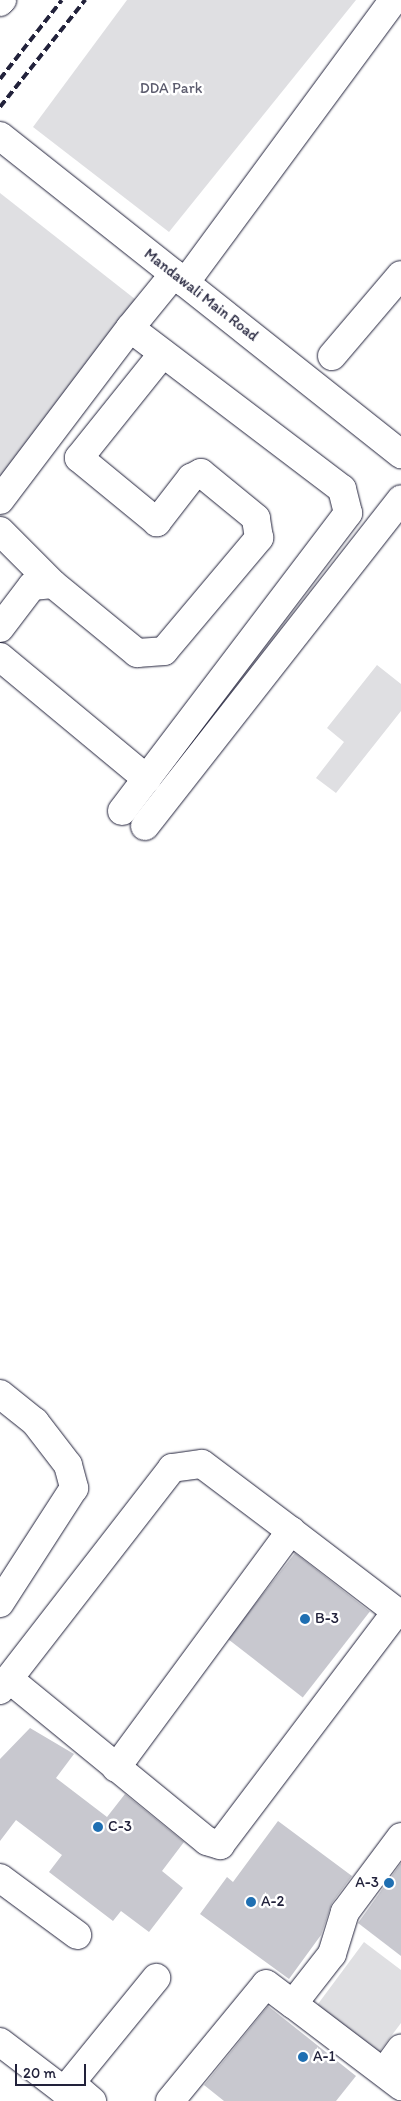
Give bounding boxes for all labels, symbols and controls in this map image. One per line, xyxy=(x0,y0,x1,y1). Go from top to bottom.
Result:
park label: DDA Park xyxy=(140,80,202,98)
street label: Mandawali Main Road xyxy=(140,245,262,345)
place label: B-3 xyxy=(315,1610,339,1628)
marker: B-3 xyxy=(299,1613,311,1625)
place label: C-3 xyxy=(108,1818,132,1836)
marker: C-3 xyxy=(92,1821,104,1833)
place label: A-3 xyxy=(355,1874,379,1892)
marker: A-3 xyxy=(383,1877,395,1889)
place label: A-2 xyxy=(261,1893,285,1911)
marker: A-2 xyxy=(245,1896,257,1908)
place label: A-1 xyxy=(313,2048,336,2066)
marker: A-1 xyxy=(297,2051,309,2063)
scale bar xyxy=(18,2054,89,2086)
text: 20 m xyxy=(23,2064,56,2082)

